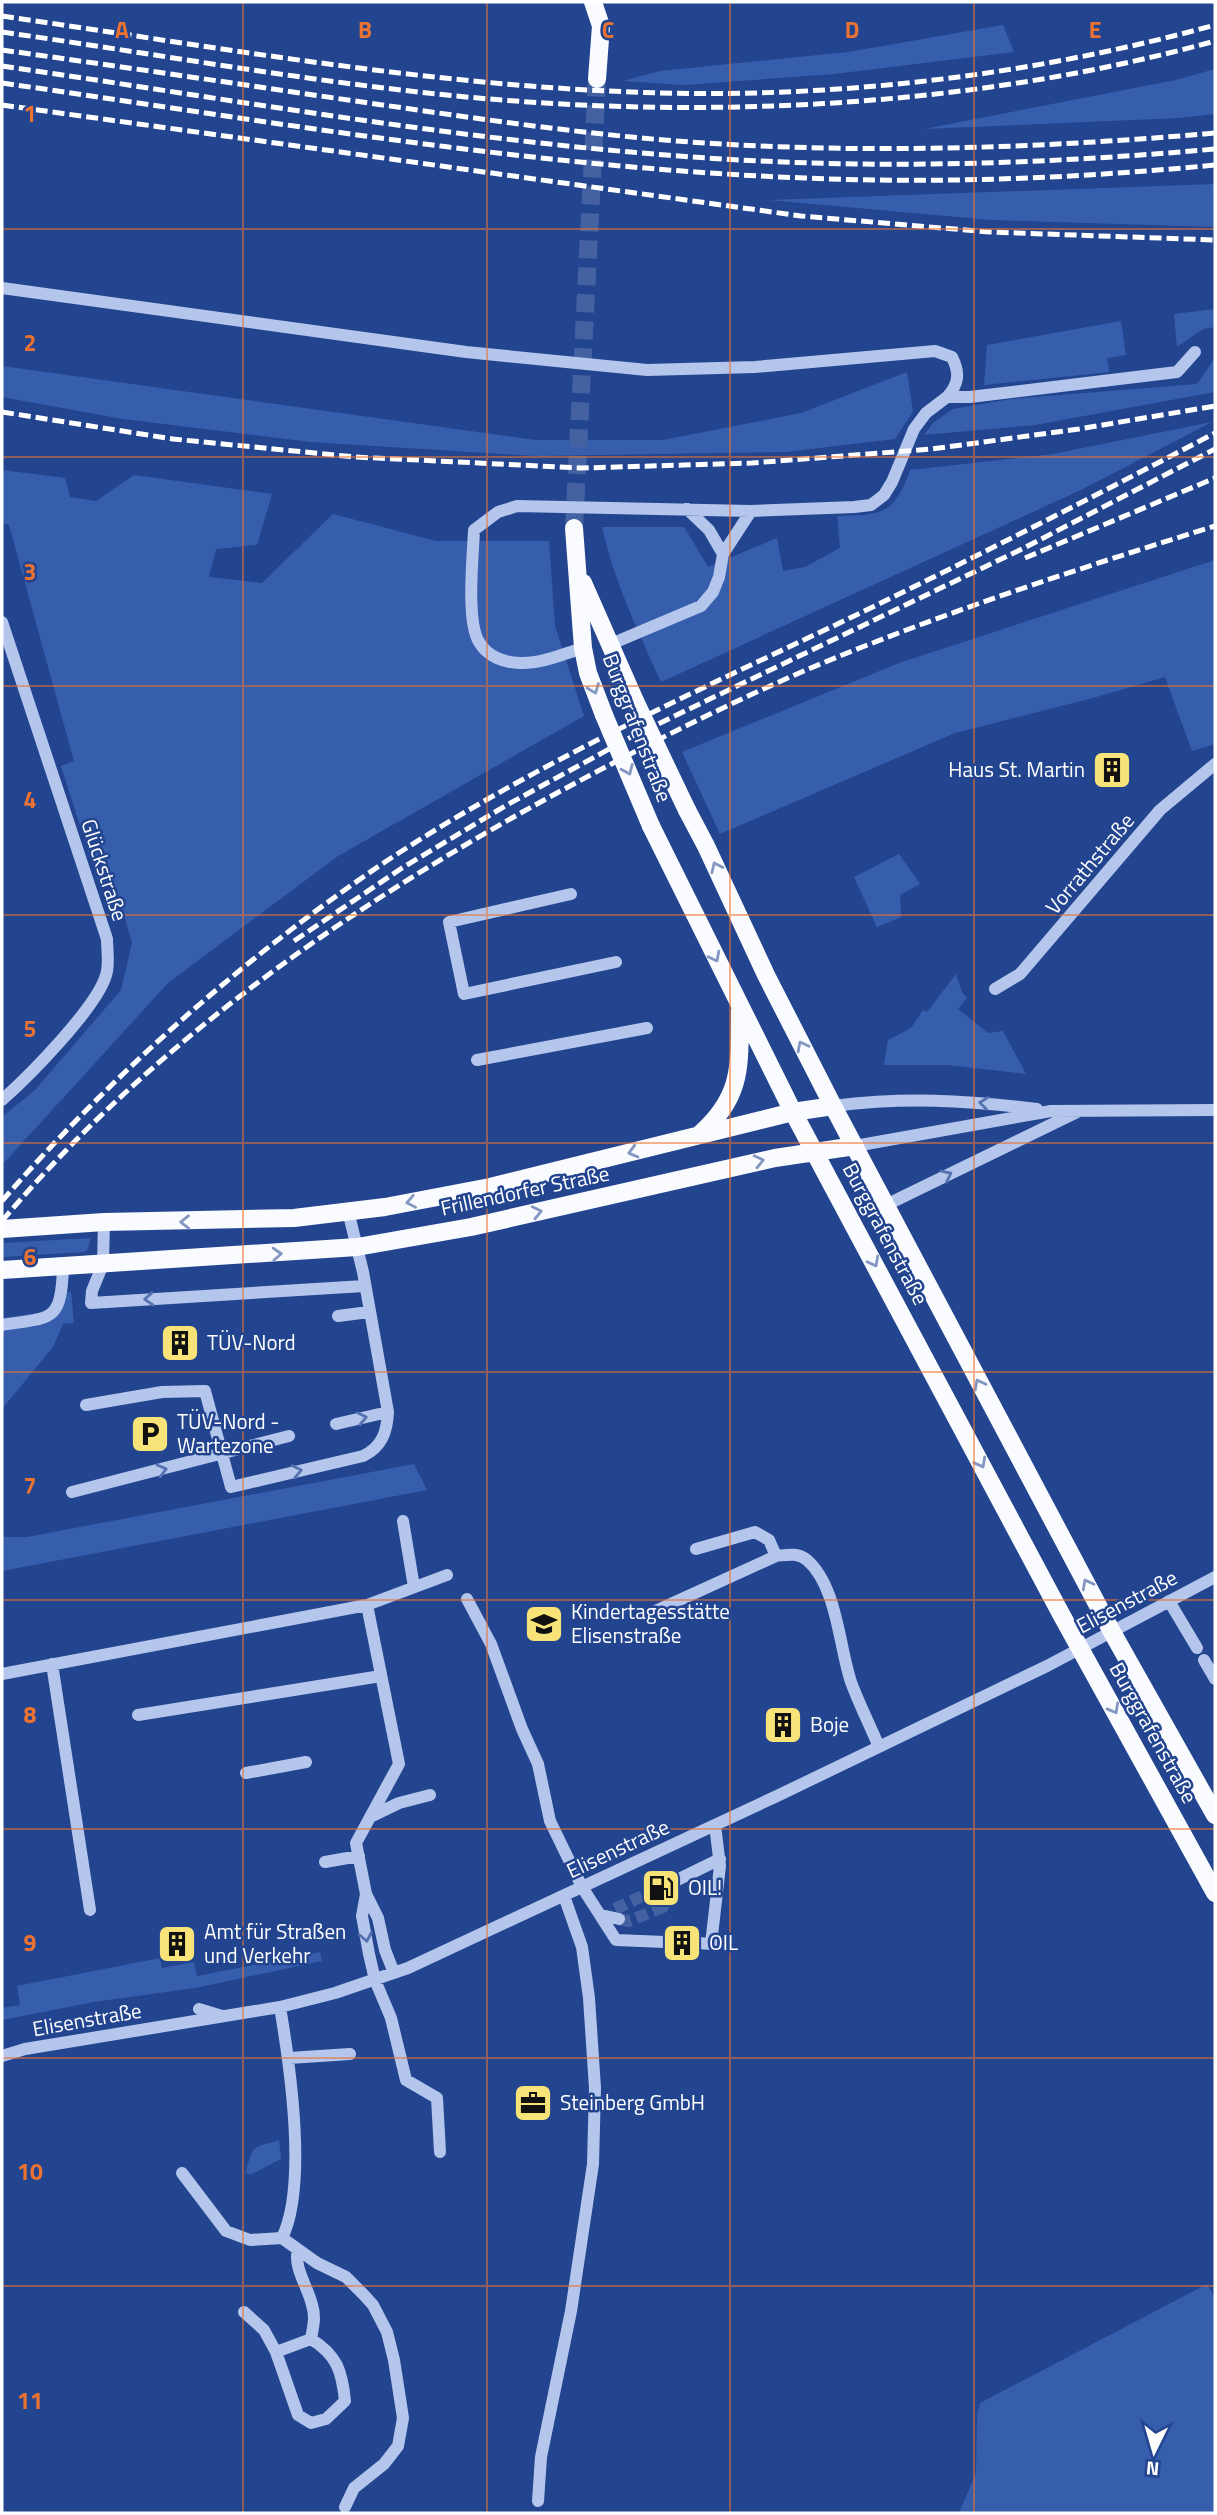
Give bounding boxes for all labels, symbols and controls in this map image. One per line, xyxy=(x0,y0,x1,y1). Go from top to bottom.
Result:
text: A xyxy=(115,12,129,47)
text: B xyxy=(358,12,372,47)
text: C xyxy=(602,12,614,47)
text: D xyxy=(845,12,859,47)
text: E xyxy=(1089,12,1101,47)
text: 1 xyxy=(24,96,36,131)
text: 2 xyxy=(24,325,36,360)
text: 3 xyxy=(24,554,36,589)
street label: Burggrafenstraße xyxy=(595,649,681,807)
one-way arrow xyxy=(586,682,600,694)
building icon: Haus St. Martin xyxy=(1091,749,1133,791)
place label: Haus St. Martin xyxy=(948,753,1085,785)
one-way arrow xyxy=(619,763,633,775)
text: 4 xyxy=(24,782,36,817)
street label: Vorrathstraße xyxy=(1037,806,1141,921)
street label: Glückstraße xyxy=(73,814,137,925)
one-way arrow xyxy=(710,862,724,874)
one-way arrow xyxy=(706,950,720,962)
text: 5 xyxy=(24,1011,36,1046)
one-way arrow xyxy=(796,1041,810,1053)
one-way arrow xyxy=(978,1095,989,1110)
one-way arrow xyxy=(627,1144,639,1158)
one-way arrow xyxy=(753,1155,765,1170)
street label: Frillendorfer Straße xyxy=(437,1157,612,1224)
street label: Burggrafenstraße xyxy=(835,1157,937,1310)
one-way arrow xyxy=(940,1169,952,1183)
one-way arrow xyxy=(405,1193,417,1208)
one-way arrow xyxy=(531,1205,543,1220)
one-way arrow xyxy=(179,1214,190,1229)
text: 6 xyxy=(24,1239,37,1274)
one-way arrow xyxy=(272,1247,283,1262)
one-way arrow xyxy=(866,1255,880,1267)
one-way arrow xyxy=(143,1291,154,1306)
building icon: TÜV-Nord xyxy=(159,1322,201,1364)
place label: TÜV-Nord xyxy=(207,1326,296,1358)
one-way arrow xyxy=(974,1378,988,1391)
place label: TÜV-Nord - Wartezone xyxy=(177,1405,279,1461)
one-way arrow xyxy=(356,1412,368,1426)
parking icon: TÜV-Nord - Wartezone xyxy=(129,1413,171,1455)
one-way arrow xyxy=(973,1456,986,1468)
one-way arrow xyxy=(156,1464,168,1478)
one-way arrow xyxy=(291,1465,303,1480)
text: 7 xyxy=(24,1468,36,1503)
street label: Elisenstraße xyxy=(1070,1561,1183,1641)
one-way arrow xyxy=(1081,1579,1095,1591)
place label: Kindertagesstätte Elisenstraße xyxy=(571,1595,730,1651)
school or university icon: Kindertagesstätte Elisenstraße xyxy=(523,1603,565,1645)
street label: Burggrafenstraße xyxy=(1102,1656,1206,1809)
text: 8 xyxy=(24,1697,37,1732)
one-way arrow xyxy=(1105,1702,1119,1714)
building icon: Boje xyxy=(762,1704,804,1746)
place label: Boje xyxy=(810,1708,849,1740)
street label: Elisenstraße xyxy=(561,1810,674,1886)
fuel station icon: OIL! xyxy=(640,1867,682,1909)
place label: OIL! xyxy=(688,1871,722,1903)
place label: Amt für Straßen und Verkehr xyxy=(204,1915,346,1971)
building icon: OIL xyxy=(661,1922,703,1964)
building icon: Amt für Straßen und Verkehr xyxy=(156,1923,198,1965)
text: 9 xyxy=(24,1925,37,1960)
place label: OIL xyxy=(709,1926,738,1958)
one-way arrow xyxy=(357,1931,372,1943)
street label: Elisenstraße xyxy=(30,1994,144,2044)
office icon: Steinberg GmbH xyxy=(512,2082,554,2124)
place label: Steinberg GmbH xyxy=(560,2086,705,2118)
text: 10 xyxy=(17,2154,43,2189)
text: 11 xyxy=(17,2383,43,2418)
north arrow xyxy=(1119,2417,1189,2487)
text: N xyxy=(1145,2454,1160,2484)

